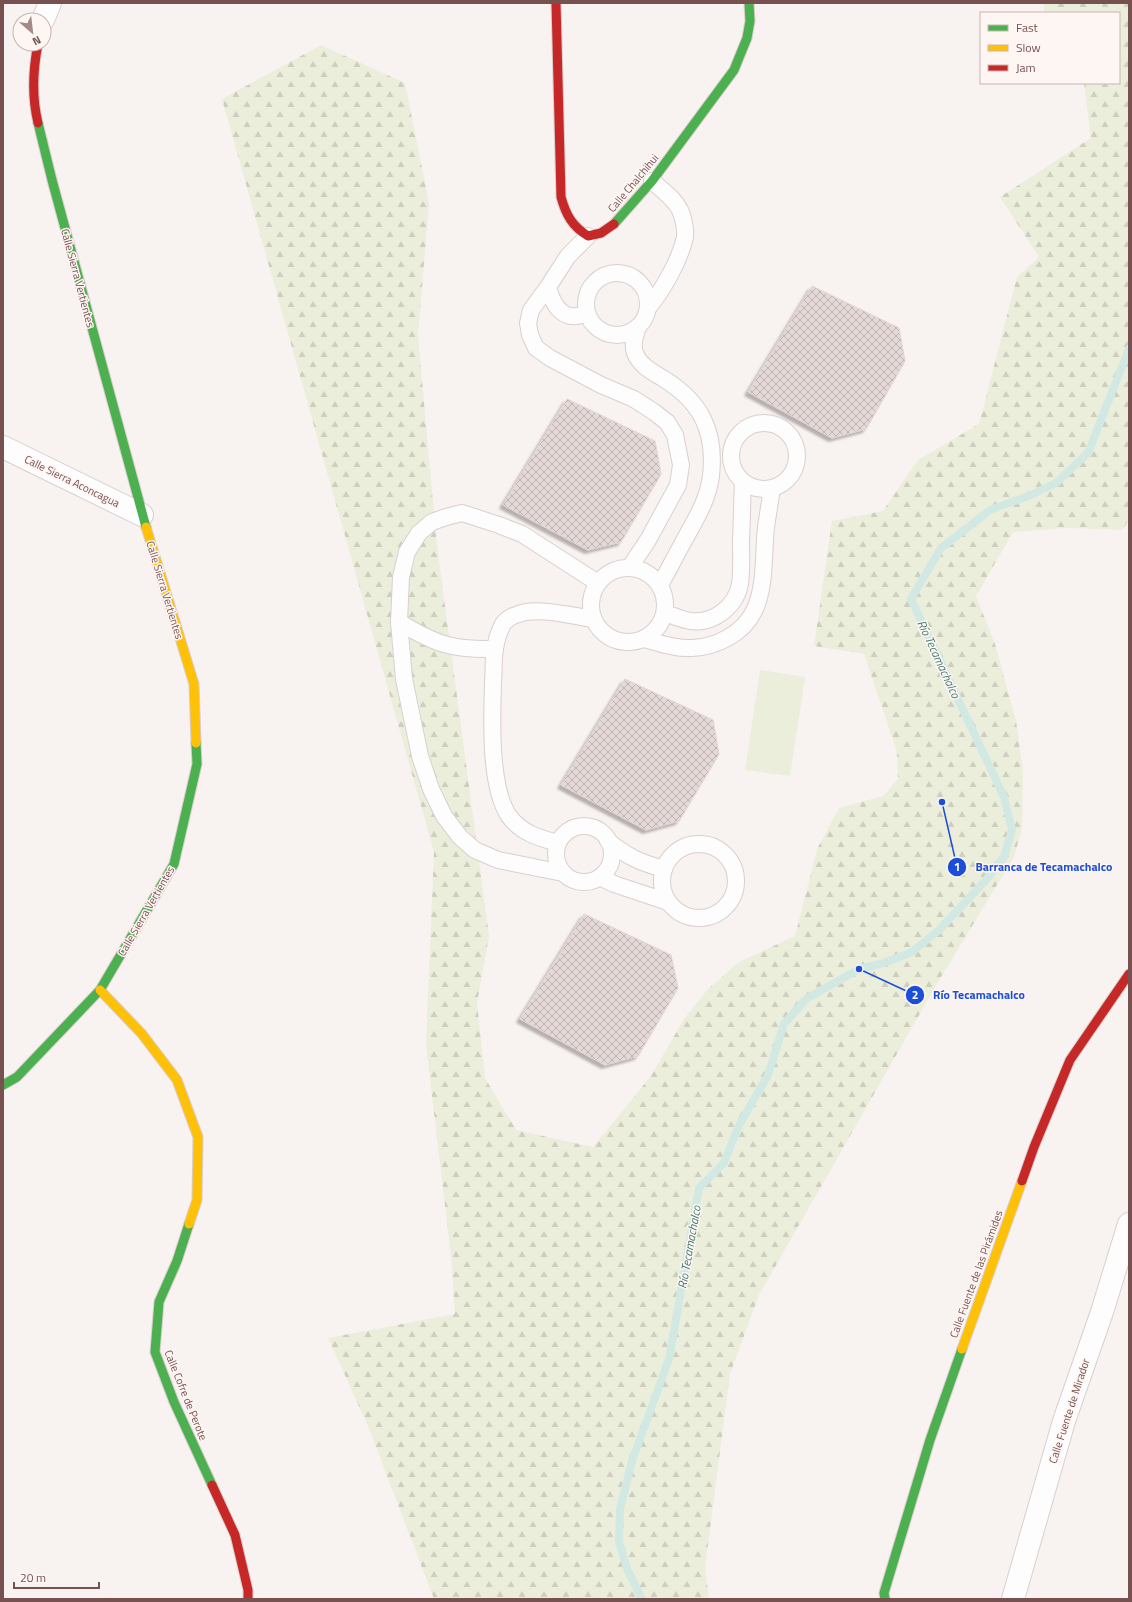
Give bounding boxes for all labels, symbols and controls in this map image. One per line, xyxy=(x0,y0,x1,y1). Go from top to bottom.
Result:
north arrow xyxy=(12,12,52,52)
legend xyxy=(980,12,1120,84)
text: Fast xyxy=(1016,18,1039,37)
text: N xyxy=(30,32,44,50)
text: Slow xyxy=(1016,38,1041,57)
text: Jam xyxy=(1016,58,1036,77)
street label: Calle Chalchihui xyxy=(604,150,662,216)
street label: Calle Sierra Vertientes xyxy=(57,227,99,329)
street label: Calle Sierra Aconcagua xyxy=(22,451,123,511)
street label: Calle Sierra Vertientes xyxy=(142,539,188,641)
water label: Río Tecamachalco xyxy=(913,617,966,702)
callout: Barranca de Tecamachalco xyxy=(947,855,1120,879)
text: 1 xyxy=(954,857,960,876)
text: Barranca de Tecamachalco xyxy=(976,857,1112,876)
street label: Calle Sierra Vertientes xyxy=(114,863,178,959)
callout: Río Tecamachalco xyxy=(905,983,1033,1007)
text: 2 xyxy=(912,985,918,1004)
text: Río Tecamachalco xyxy=(933,985,1025,1004)
water label: Río Tecamachalco xyxy=(672,1203,706,1290)
street label: Calle Fuente de las Pirámides xyxy=(945,1208,1007,1340)
street label: Calle Cofre de Perote xyxy=(161,1347,212,1443)
street label: Calle Fuente de Mirador xyxy=(1044,1356,1094,1466)
scale bar xyxy=(14,1564,99,1590)
text: 20 m xyxy=(20,1568,46,1587)

